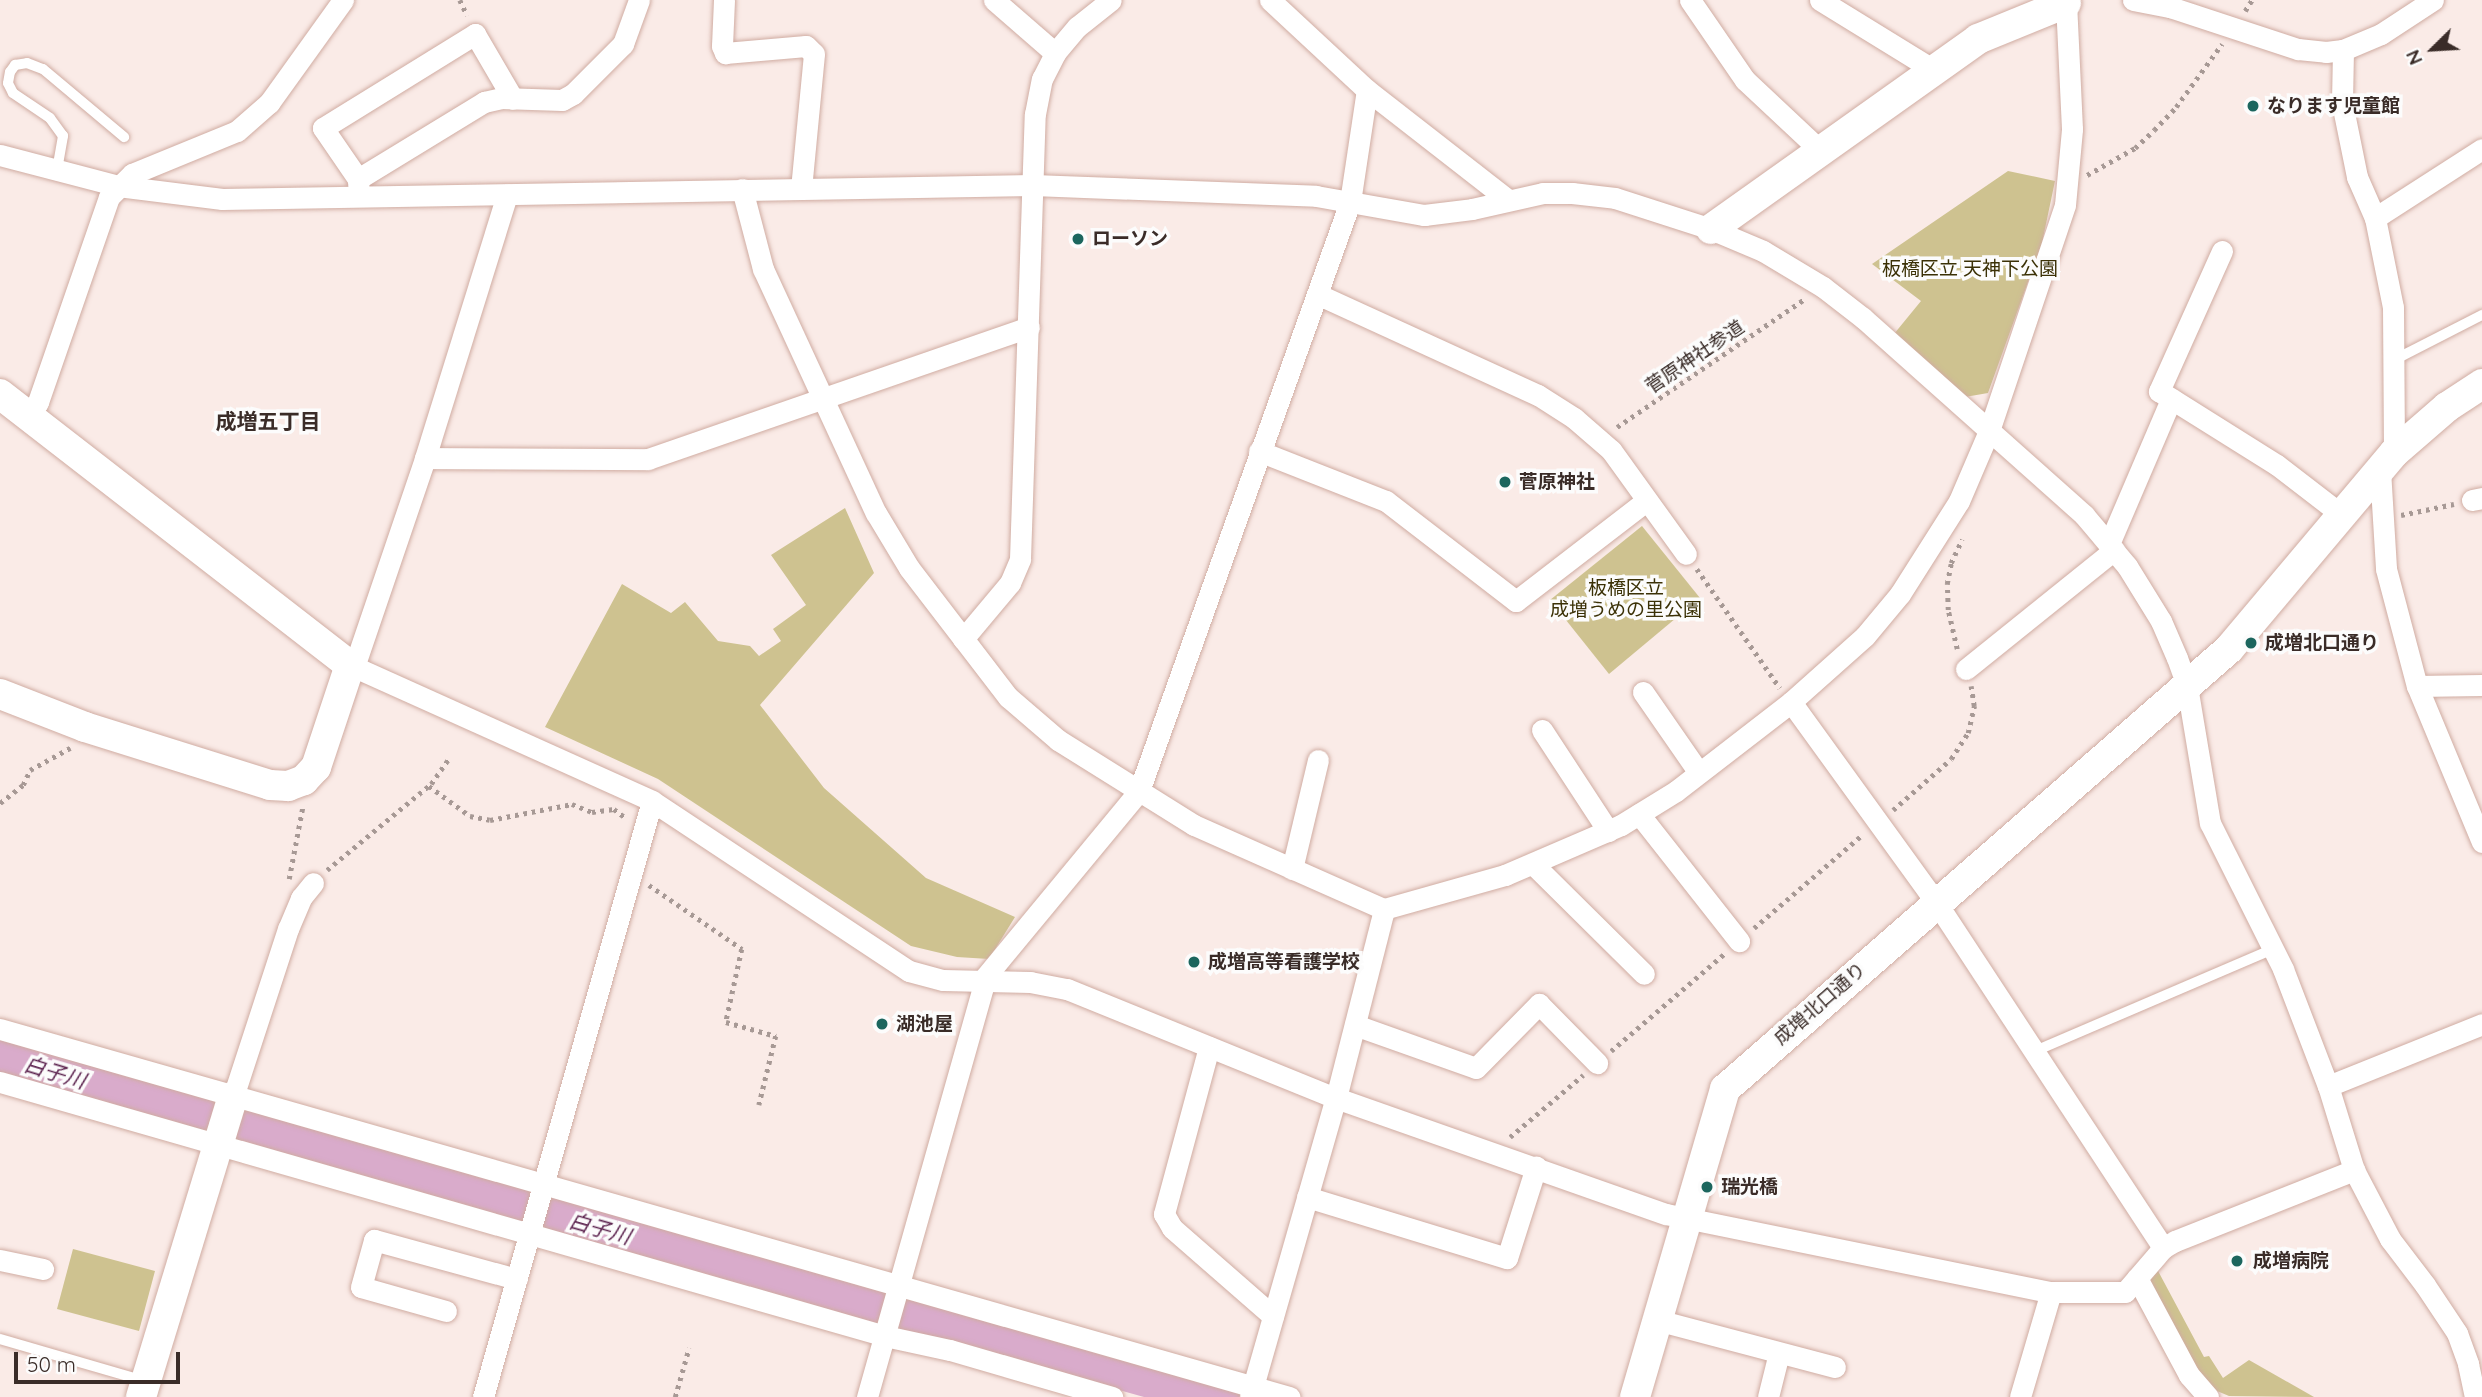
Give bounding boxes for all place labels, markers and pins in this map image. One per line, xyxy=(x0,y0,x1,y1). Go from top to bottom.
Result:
place label: なります児童館 xyxy=(2267,95,2400,117)
marker: なります児童館 xyxy=(2245,98,2261,114)
place label: ローソン xyxy=(1092,228,1168,250)
marker: ローソン xyxy=(1070,231,1086,247)
place label: 菅原神社 xyxy=(1519,471,1595,493)
marker: 菅原神社 xyxy=(1497,474,1513,490)
place label: 成増北口通り xyxy=(2265,632,2379,654)
marker: 成増北口通り xyxy=(2243,635,2259,651)
place label: 成増高等看護学校 xyxy=(1208,951,1360,973)
marker: 成増高等看護学校 xyxy=(1186,954,1202,970)
place label: 湖池屋 xyxy=(896,1013,953,1035)
marker: 湖池屋 xyxy=(874,1016,890,1032)
place label: 瑞光橋 xyxy=(1721,1176,1778,1198)
marker: 瑞光橋 xyxy=(1699,1179,1715,1195)
place label: 成増病院 xyxy=(2253,1250,2329,1272)
marker: 成増病院 xyxy=(2227,1251,2247,1271)

